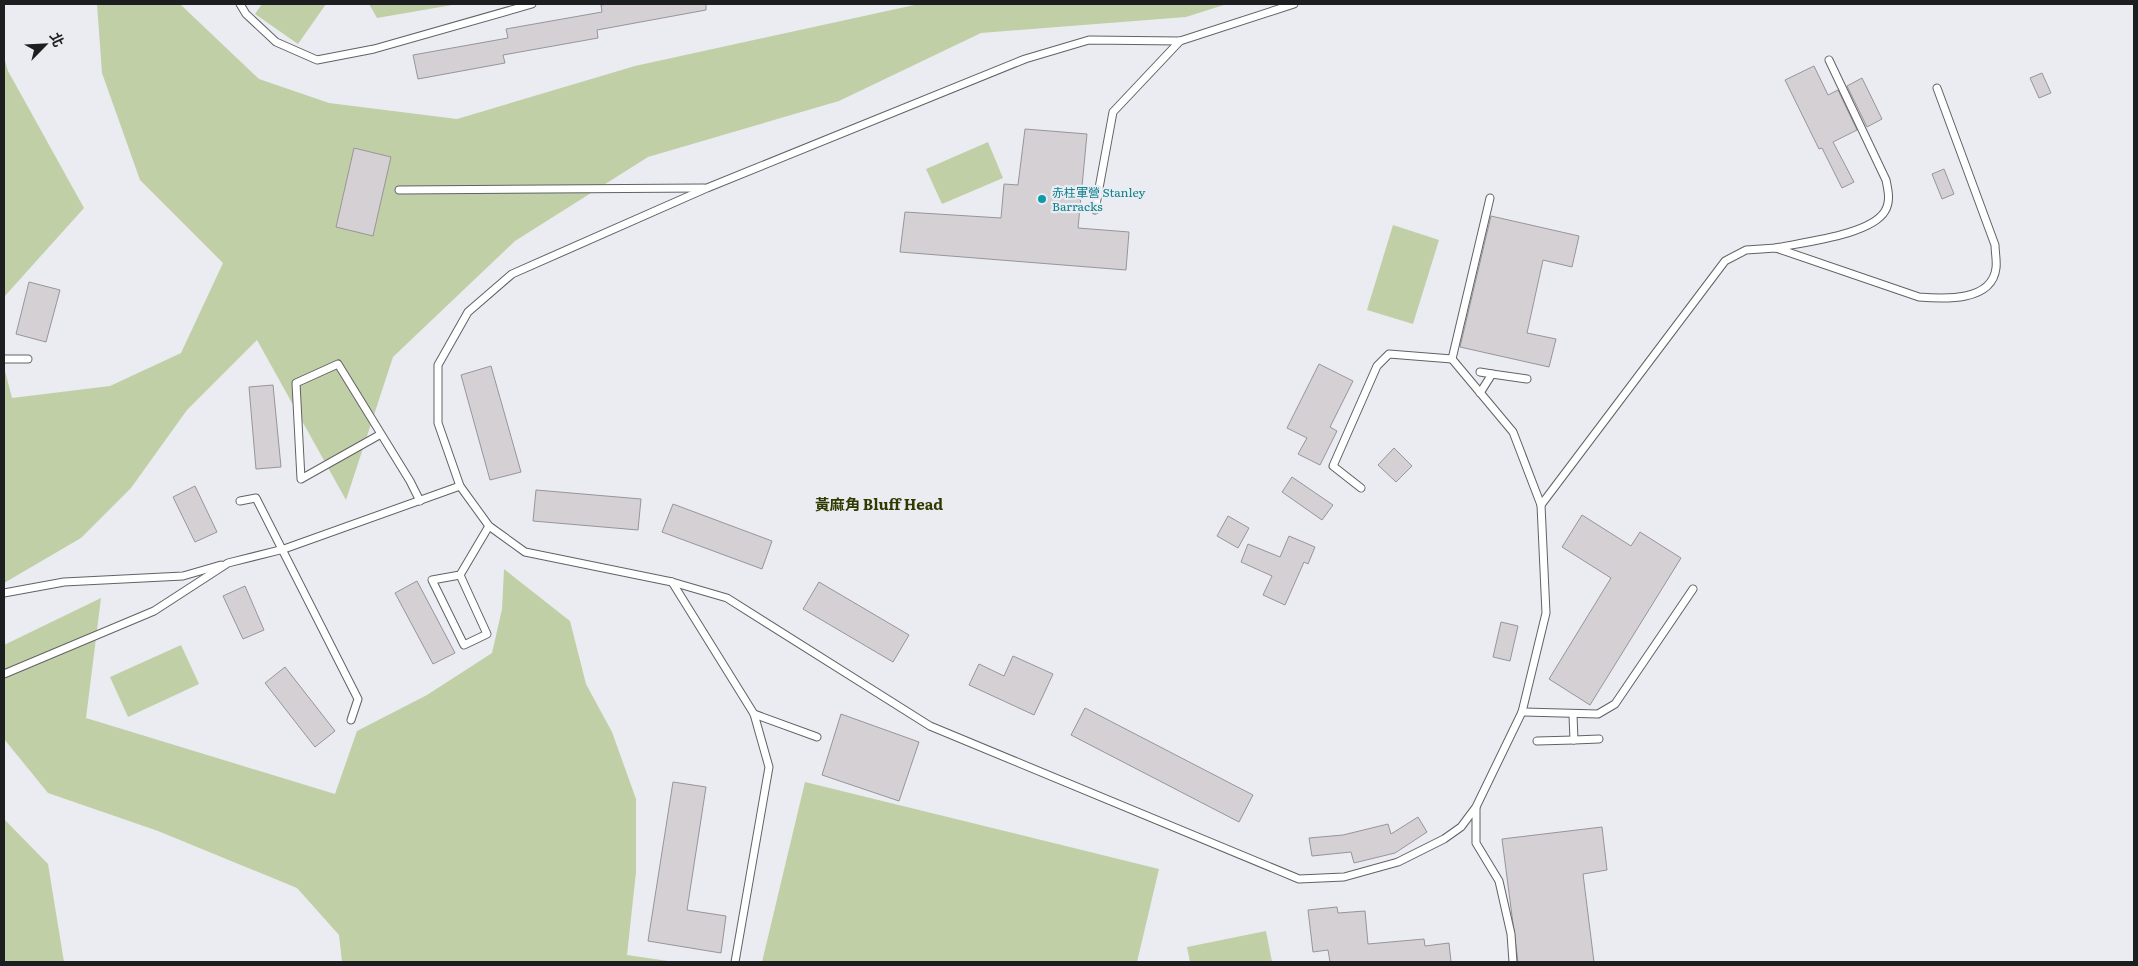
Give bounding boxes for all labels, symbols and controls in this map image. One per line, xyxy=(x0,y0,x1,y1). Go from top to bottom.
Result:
north arrow xyxy=(20,20,70,70)
text: 北 xyxy=(46,29,70,50)
place label: 赤柱軍營 Stanley Barracks xyxy=(1052,183,1145,215)
marker: 赤柱軍營 Stanley Barracks xyxy=(1036,193,1048,205)
district label: 黃麻角 Bluff Head xyxy=(815,492,943,515)

